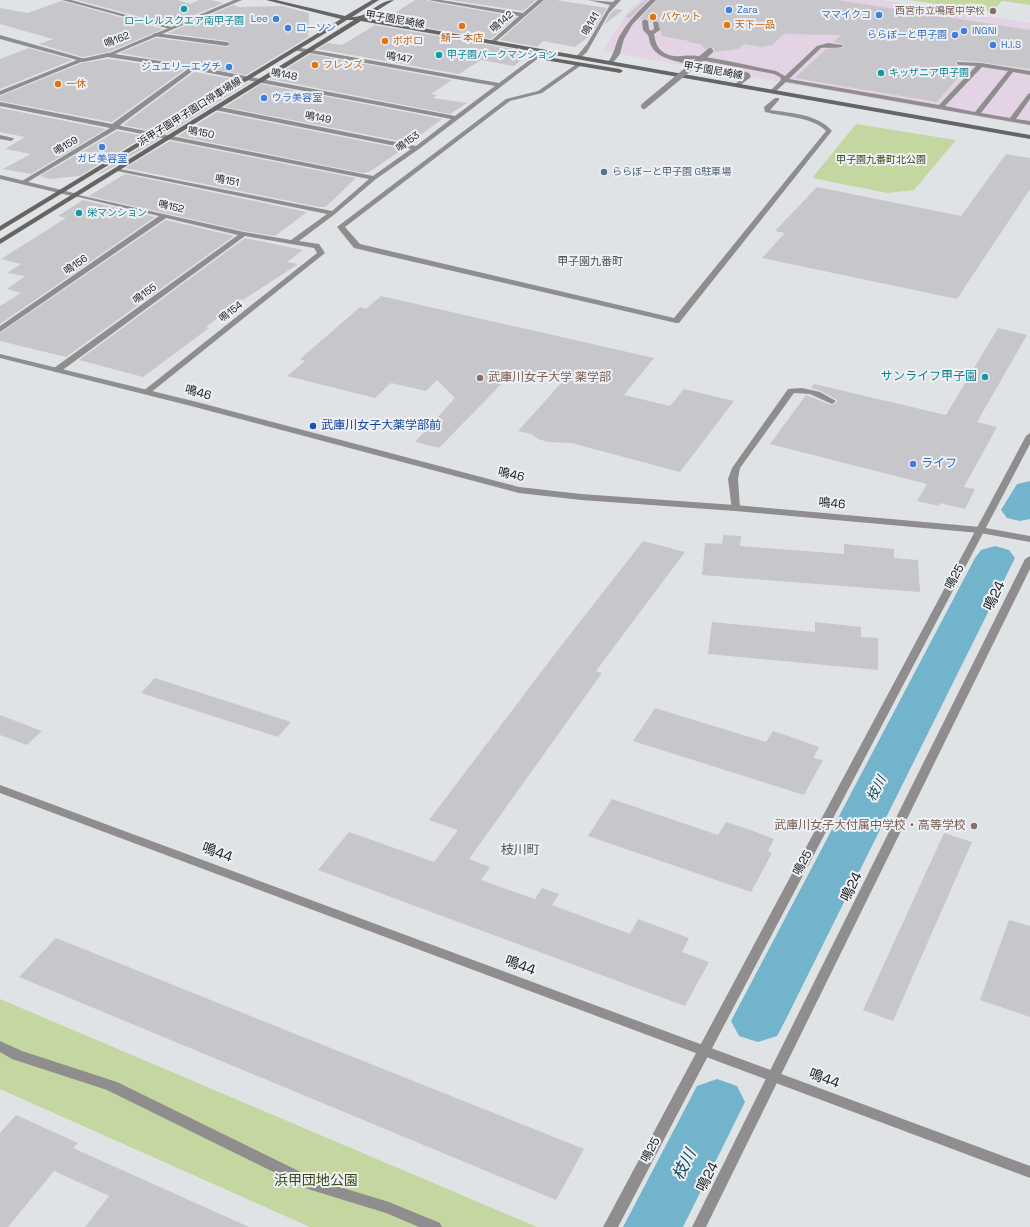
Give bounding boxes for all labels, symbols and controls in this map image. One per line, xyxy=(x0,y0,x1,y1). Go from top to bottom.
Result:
marker: ローレルスクエア南甲子園 xyxy=(179,4,189,14)
place label: Zara xyxy=(737,4,758,16)
marker: Zara xyxy=(724,5,734,15)
place label: 西宮市立鳴尾中学校 xyxy=(895,5,985,17)
marker: 西宮市立鳴尾中学校 xyxy=(988,6,998,16)
street label: 甲子園尼崎線 xyxy=(364,9,426,31)
street label: 鳴142 xyxy=(488,9,516,35)
place label: ママイクコ xyxy=(821,9,871,21)
street label: 鳴141 xyxy=(580,10,602,38)
marker: ママイクコ xyxy=(874,10,884,20)
place label: バケット xyxy=(661,11,701,23)
marker: バケット xyxy=(648,12,658,22)
place label: Lee xyxy=(251,13,268,25)
marker: Lee xyxy=(271,14,281,24)
place label: ローレルスクエア南甲子園 xyxy=(124,15,244,27)
place label: 天下一品 xyxy=(735,19,775,31)
marker: 天下一品 xyxy=(722,20,732,30)
marker: 鯖一 本店 xyxy=(457,21,467,31)
place label: ローソン xyxy=(296,22,336,34)
marker: ローソン xyxy=(283,23,293,33)
place label: INGNI xyxy=(972,25,997,37)
marker: INGNI xyxy=(959,26,969,36)
place label: ららぽーと甲子園 xyxy=(867,29,947,41)
street label: 鳴162 xyxy=(103,30,131,50)
marker: ららぽーと甲子園 xyxy=(950,30,960,40)
place label: 鯖一 本店 xyxy=(441,32,483,44)
place label: ポポロ xyxy=(393,35,423,47)
marker: ポポロ xyxy=(380,36,390,46)
place label: H.I.S xyxy=(1001,39,1021,51)
marker: H.I.S xyxy=(988,40,998,50)
place label: 甲子園パークマンション xyxy=(447,49,557,61)
street label: 鳴147 xyxy=(385,50,413,66)
marker: 甲子園パークマンション xyxy=(434,50,444,60)
place label: フレンズ xyxy=(323,59,363,71)
marker: フレンズ xyxy=(310,60,320,70)
street label: 甲子園尼崎線 xyxy=(682,60,744,82)
place label: ジュエリーエグチ xyxy=(141,61,221,73)
marker: ジュエリーエグチ xyxy=(224,62,234,72)
street label: 鳴148 xyxy=(270,67,298,83)
place label: キッザニア甲子園 xyxy=(889,67,969,79)
marker: キッザニア甲子園 xyxy=(876,68,886,78)
street label: 浜甲子園甲子園口停車場線 xyxy=(136,75,244,149)
place label: 一休 xyxy=(66,78,86,90)
marker: 一休 xyxy=(53,79,63,89)
place label: ウラ美容室 xyxy=(272,92,322,104)
marker: ウラ美容室 xyxy=(259,93,269,103)
street label: 鳴149 xyxy=(304,110,332,126)
street label: 鳴150 xyxy=(187,125,215,141)
street label: 鳴153 xyxy=(394,129,422,155)
street label: 鳴159 xyxy=(52,134,80,158)
marker: ガビ美容室 xyxy=(97,142,107,152)
place label: ガビ美容室 xyxy=(77,153,127,165)
park label: 甲子園九番町北公園 xyxy=(836,154,926,166)
place label: ららぽーと甲子園 G駐車場 xyxy=(612,166,731,178)
marker: ららぽーと甲子園 G駐車場 xyxy=(599,167,609,177)
street label: 鳴151 xyxy=(214,173,240,189)
street label: 鳴152 xyxy=(157,198,185,216)
place label: 栄マンション xyxy=(87,207,147,219)
marker: 栄マンション xyxy=(74,208,84,218)
street label: 鳴156 xyxy=(62,253,90,277)
district label: 甲子園九番町 xyxy=(557,255,623,269)
street label: 鳴155 xyxy=(131,281,159,307)
street label: 鳴154 xyxy=(217,299,245,325)
place label: サンライフ甲子園 xyxy=(881,370,977,384)
place label: 武庫川女子大学 薬学部 xyxy=(488,371,611,385)
marker: サンライフ甲子園 xyxy=(980,372,990,382)
marker: 武庫川女子大学 薬学部 xyxy=(475,373,485,383)
street label: 鳴46 xyxy=(183,383,213,403)
place label: 武庫川女子大薬学部前 xyxy=(321,419,441,433)
marker: 武庫川女子大薬学部前 xyxy=(308,421,318,431)
place label: ライフ xyxy=(921,457,957,471)
marker: ライフ xyxy=(908,459,918,469)
street label: 鳴46 xyxy=(496,465,526,485)
street label: 鳴46 xyxy=(818,496,846,512)
street label: 鳴25 xyxy=(942,562,968,592)
street label: 鳴24 xyxy=(981,578,1009,614)
water label: 枝川 xyxy=(864,774,890,804)
place label: 武庫川女子大付属中学校・高等学校 xyxy=(774,819,966,833)
marker: 武庫川女子大付属中学校・高等学校 xyxy=(969,821,979,831)
street label: 鳴44 xyxy=(199,840,235,866)
district label: 枝川町 xyxy=(501,842,539,858)
street label: 鳴25 xyxy=(790,848,816,878)
street label: 鳴24 xyxy=(838,869,866,905)
street label: 鳴44 xyxy=(502,953,538,979)
street label: 鳴44 xyxy=(806,1066,842,1092)
street label: 鳴25 xyxy=(638,1135,664,1165)
water label: 枝川 xyxy=(669,1146,701,1184)
street label: 鳴24 xyxy=(694,1159,722,1195)
park label: 浜甲団地公園 xyxy=(274,1173,358,1189)

